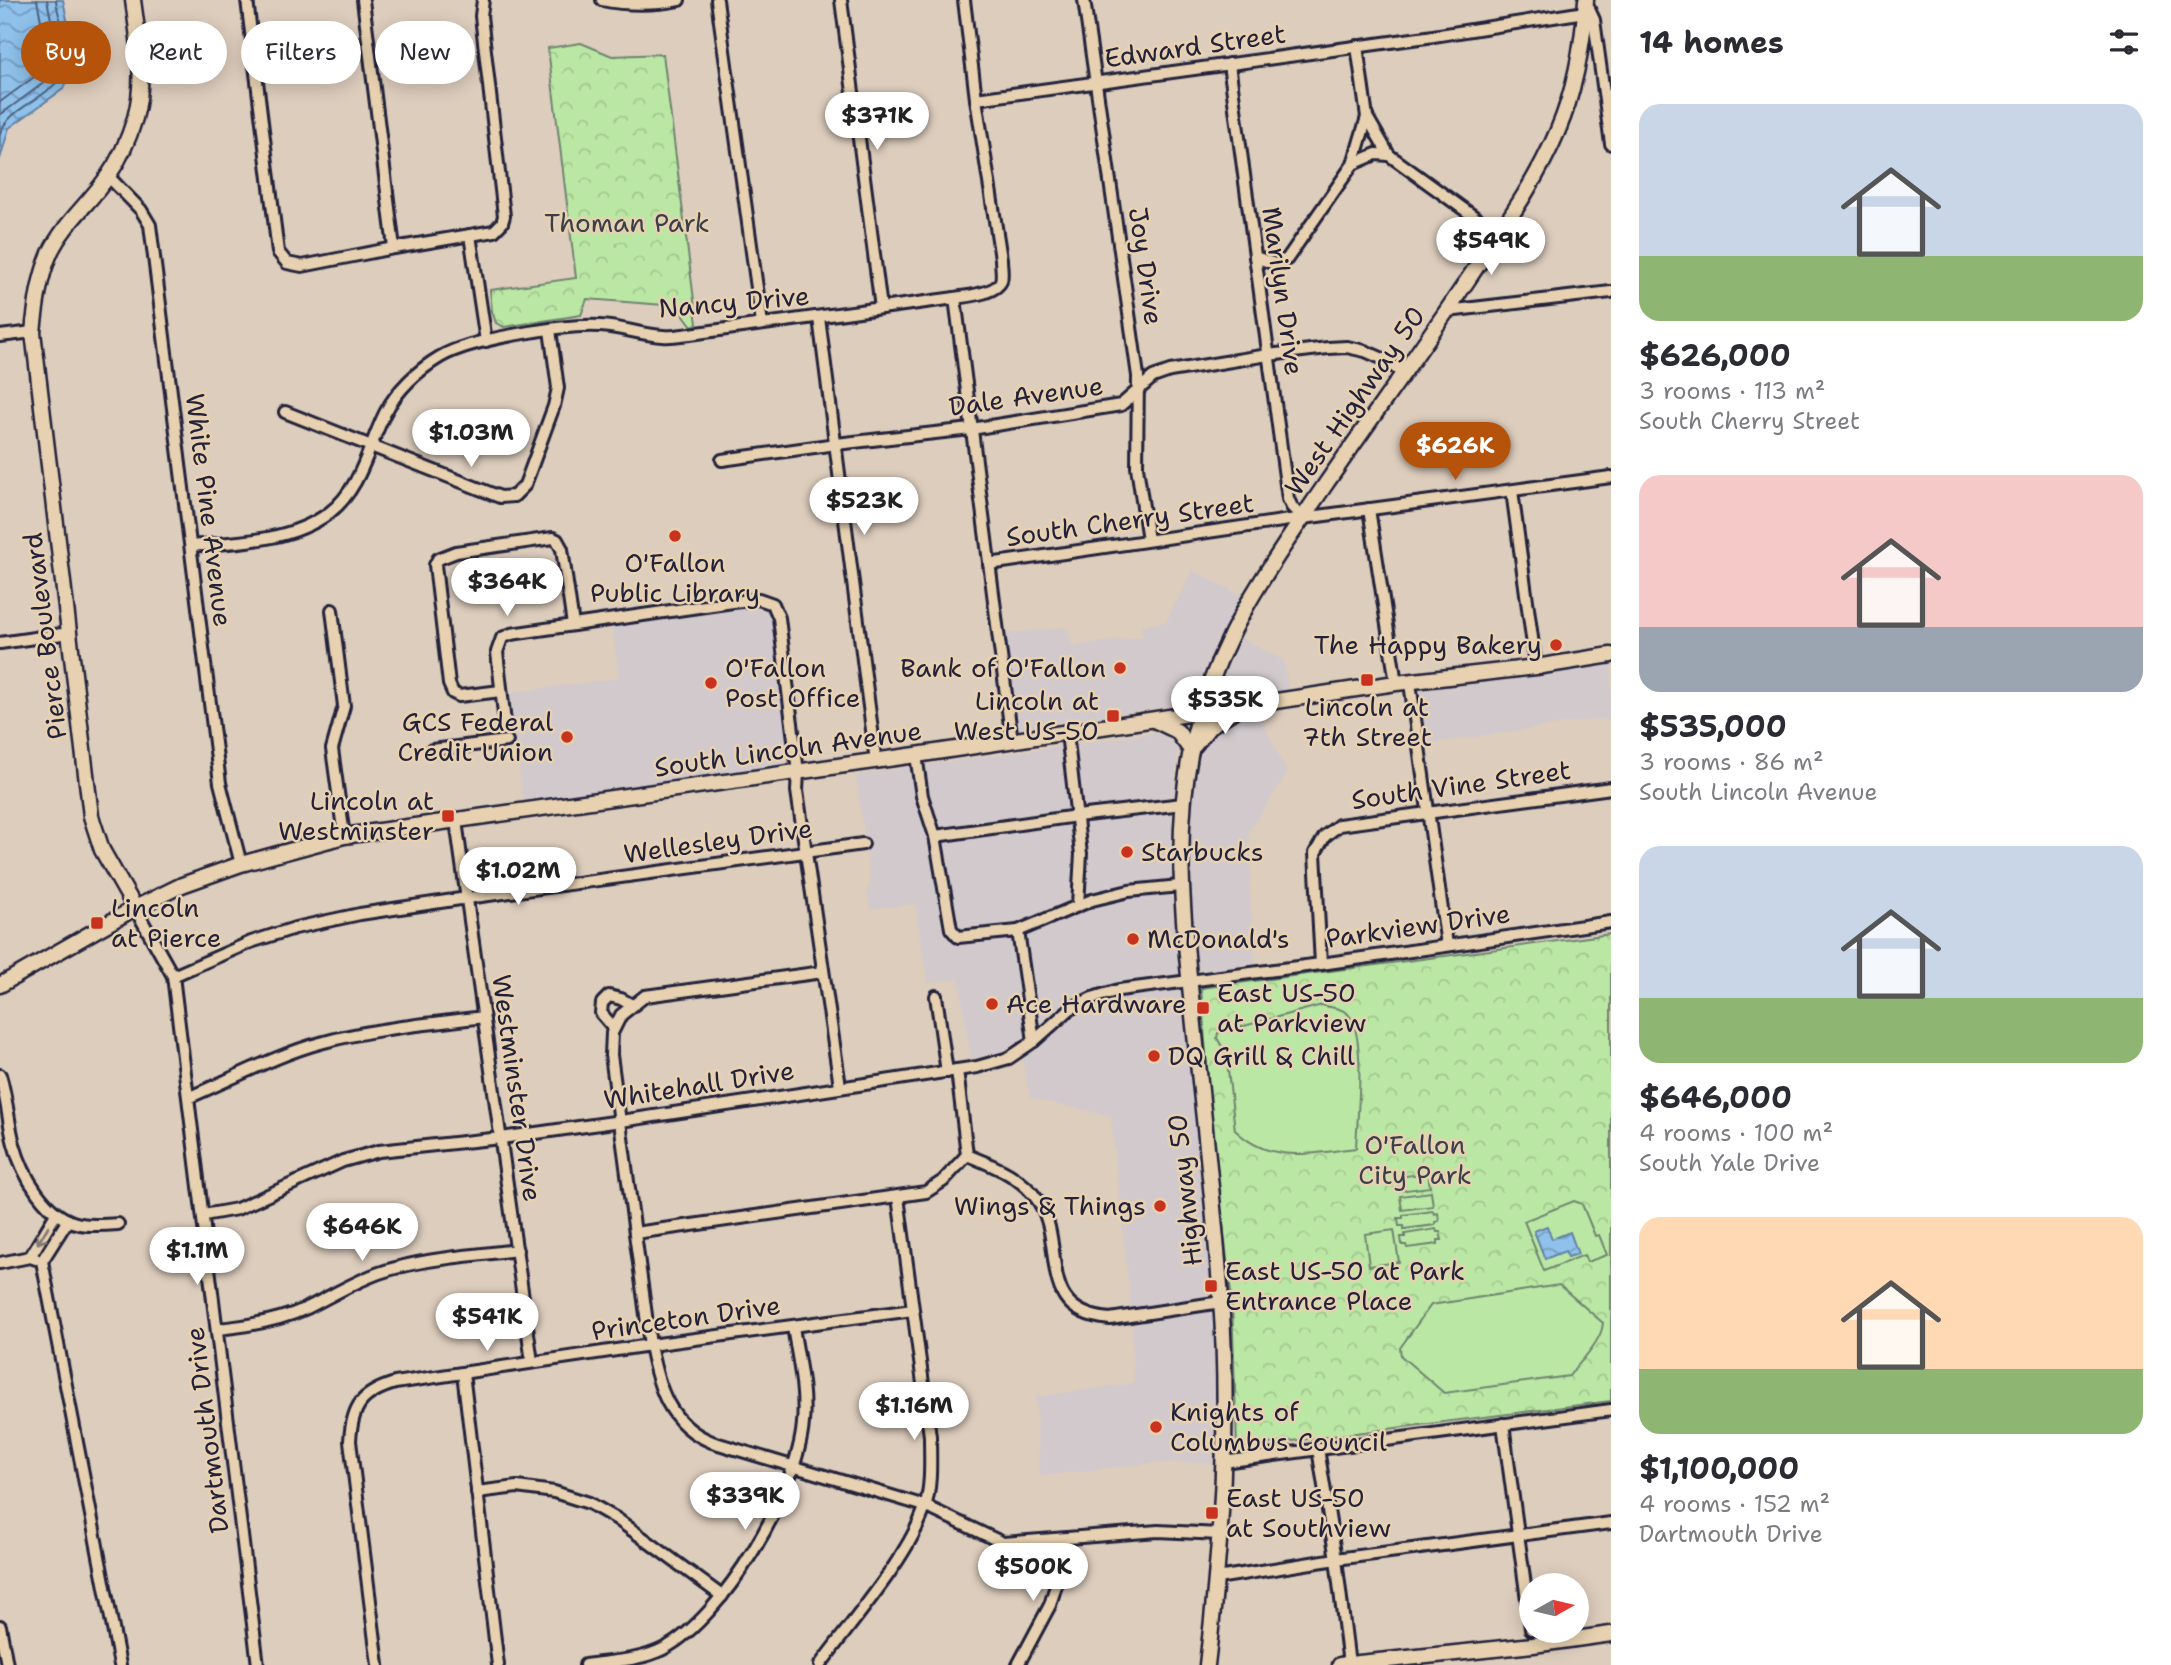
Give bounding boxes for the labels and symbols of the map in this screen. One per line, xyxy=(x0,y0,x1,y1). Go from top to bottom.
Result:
street label: Edward Street xyxy=(1102,15,1288,76)
pin: $371K xyxy=(828,92,926,152)
street label: Marilyn Drive xyxy=(1254,204,1313,377)
park label: Thoman Park xyxy=(544,205,710,240)
street label: Joy Drive xyxy=(1121,205,1172,327)
pin: $549K xyxy=(1442,218,1540,277)
street label: Nancy Drive xyxy=(657,277,811,326)
street label: West Highway 50 xyxy=(1276,299,1433,502)
street label: Dale Avenue xyxy=(946,367,1105,424)
street label: White Pine Avenue xyxy=(178,391,241,628)
pin: $1.03M xyxy=(414,410,528,469)
pin: $626K xyxy=(1406,422,1504,482)
pin: $523K xyxy=(815,477,913,537)
street label: South Cherry Street xyxy=(1004,485,1256,554)
marker: O'Fallon Public Library xyxy=(667,528,683,544)
street label: Pierce Boulevard xyxy=(14,531,75,741)
place label: O'Fallon Public Library xyxy=(590,545,760,610)
pin: $364K xyxy=(458,558,556,618)
place label: The Happy Bakery xyxy=(1314,627,1542,662)
marker: The Happy Bakery xyxy=(1548,637,1564,653)
place label: O'Fallon Post Office xyxy=(725,650,861,715)
place label: Bank of O'Fallon xyxy=(900,650,1106,685)
marker: Bank of O'Fallon xyxy=(1112,660,1128,676)
marker: Lincoln at 7th Street xyxy=(1359,672,1375,688)
marker: O'Fallon Post Office xyxy=(703,675,719,691)
pin: $535K xyxy=(1176,676,1274,736)
place label: Lincoln at West US-50 xyxy=(953,683,1099,748)
place label: Lincoln at 7th Street xyxy=(1302,689,1432,754)
place label: GCS Federal Credit Union xyxy=(398,704,553,769)
marker: Lincoln at West US-50 xyxy=(1105,708,1121,724)
street label: South Lincoln Avenue xyxy=(652,712,924,785)
marker: GCS Federal Credit Union xyxy=(559,729,575,745)
street label: South Vine Street xyxy=(1349,752,1573,817)
place label: Lincoln at Westminster xyxy=(278,783,434,848)
marker: Lincoln at Westminster xyxy=(440,808,456,824)
street label: Wellesley Drive xyxy=(621,810,815,871)
place label: Starbucks xyxy=(1141,834,1264,869)
marker: Starbucks xyxy=(1119,844,1135,860)
pin: $1.02M xyxy=(461,848,575,907)
place label: Lincoln at Pierce xyxy=(111,890,221,955)
street label: Parkview Drive xyxy=(1323,895,1512,956)
marker: Lincoln at Pierce xyxy=(89,915,105,931)
place label: McDonald's xyxy=(1147,921,1290,956)
marker: McDonald's xyxy=(1125,931,1141,947)
street label: Westminster Drive xyxy=(484,972,551,1204)
place label: East US-50 at Parkview xyxy=(1217,975,1366,1040)
place label: Ace Hardware xyxy=(1006,986,1187,1021)
marker: Ace Hardware xyxy=(984,996,1000,1012)
marker: East US-50 at Parkview xyxy=(1195,1000,1211,1016)
place label: DQ Grill & Chill xyxy=(1168,1038,1355,1073)
marker: DQ Grill & Chill xyxy=(1146,1048,1162,1064)
street label: Whitehall Drive xyxy=(601,1052,797,1117)
street label: Highway 50 xyxy=(1159,1112,1210,1268)
park label: O'Fallon City Park xyxy=(1358,1127,1472,1192)
place label: Wings & Things xyxy=(954,1188,1146,1223)
marker: Wings & Things xyxy=(1152,1198,1168,1214)
pin: $646K xyxy=(313,1204,411,1263)
one-way arrow xyxy=(36,1224,49,1245)
pin: $1.1M xyxy=(148,1228,246,1287)
place label: East US-50 at Park Entrance Place xyxy=(1225,1253,1465,1318)
marker: East US-50 at Park Entrance Place xyxy=(1203,1278,1219,1294)
street label: Princeton Drive xyxy=(589,1287,783,1348)
pin: $541K xyxy=(438,1294,536,1353)
street label: Dartmouth Drive xyxy=(176,1325,237,1535)
pin: $1.16M xyxy=(857,1382,971,1442)
place label: Knights of Columbus Council xyxy=(1170,1394,1387,1459)
marker: Knights of Columbus Council xyxy=(1148,1419,1164,1435)
pin: $339K xyxy=(696,1472,794,1532)
place label: East US-50 at Southview xyxy=(1226,1480,1391,1545)
marker: East US-50 at Southview xyxy=(1204,1505,1220,1521)
pin: $500K xyxy=(984,1544,1082,1603)
north arrow xyxy=(1519,1573,1589,1643)

